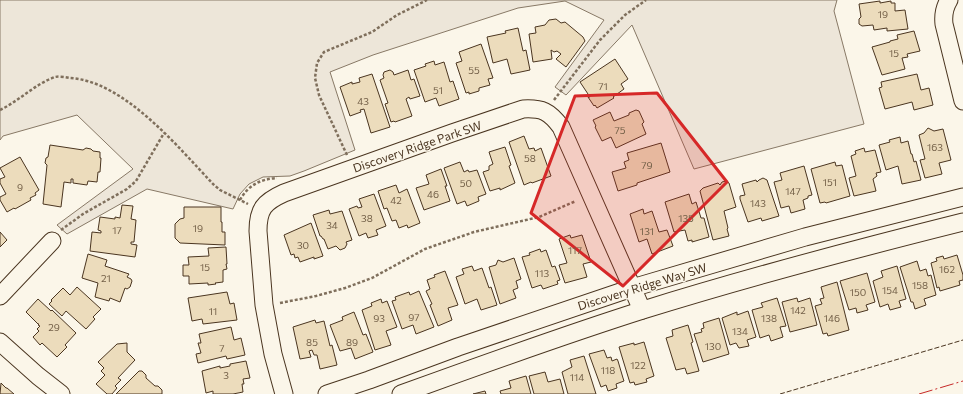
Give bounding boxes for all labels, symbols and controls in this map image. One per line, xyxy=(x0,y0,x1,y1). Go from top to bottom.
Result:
house number: 19 xyxy=(878,8,888,20)
house number: 15 xyxy=(889,47,899,59)
house number: 55 xyxy=(468,64,480,76)
house number: 71 xyxy=(598,80,608,92)
house number: 51 xyxy=(433,84,443,96)
house number: 43 xyxy=(357,95,369,107)
street label: Discovery Ridge Park SW xyxy=(351,117,483,175)
house number: 75 xyxy=(615,124,626,136)
house number: 163 xyxy=(927,141,943,153)
house number: 58 xyxy=(524,152,536,164)
house number: 79 xyxy=(641,159,653,171)
house number: 151 xyxy=(823,176,837,188)
house number: 50 xyxy=(460,177,472,189)
house number: 9 xyxy=(17,181,23,193)
house number: 147 xyxy=(785,185,801,197)
house number: 46 xyxy=(427,188,439,200)
house number: 42 xyxy=(390,194,402,206)
house number: 143 xyxy=(750,197,766,209)
house number: 38 xyxy=(361,212,373,224)
house number: 135 xyxy=(678,212,694,224)
house number: 34 xyxy=(326,219,338,231)
house number: 19 xyxy=(193,222,203,234)
house number: 17 xyxy=(112,224,122,236)
house number: 131 xyxy=(640,225,654,237)
house number: 30 xyxy=(297,239,309,251)
house number: 117 xyxy=(568,244,582,256)
street label: Discovery Ridge Way SW xyxy=(576,260,708,312)
house number: 15 xyxy=(200,261,210,273)
house number: 162 xyxy=(939,263,955,275)
house number: 113 xyxy=(535,267,549,279)
house number: 21 xyxy=(101,272,111,284)
house number: 158 xyxy=(912,279,928,291)
house number: 154 xyxy=(882,284,898,296)
house number: 150 xyxy=(850,286,866,298)
house number: 142 xyxy=(790,304,806,316)
house number: 11 xyxy=(209,305,217,317)
house number: 97 xyxy=(408,311,420,323)
house number: 93 xyxy=(373,312,385,324)
house number: 138 xyxy=(761,312,777,324)
house number: 146 xyxy=(824,312,840,324)
house number: 29 xyxy=(48,321,60,333)
house number: 134 xyxy=(732,325,748,337)
house number: 85 xyxy=(306,336,318,348)
house number: 89 xyxy=(346,336,358,348)
house number: 130 xyxy=(705,340,721,352)
house number: 7 xyxy=(219,342,225,354)
house number: 122 xyxy=(630,359,646,371)
house number: 118 xyxy=(601,364,615,376)
house number: 3 xyxy=(223,369,229,381)
house number: 114 xyxy=(570,371,584,383)

